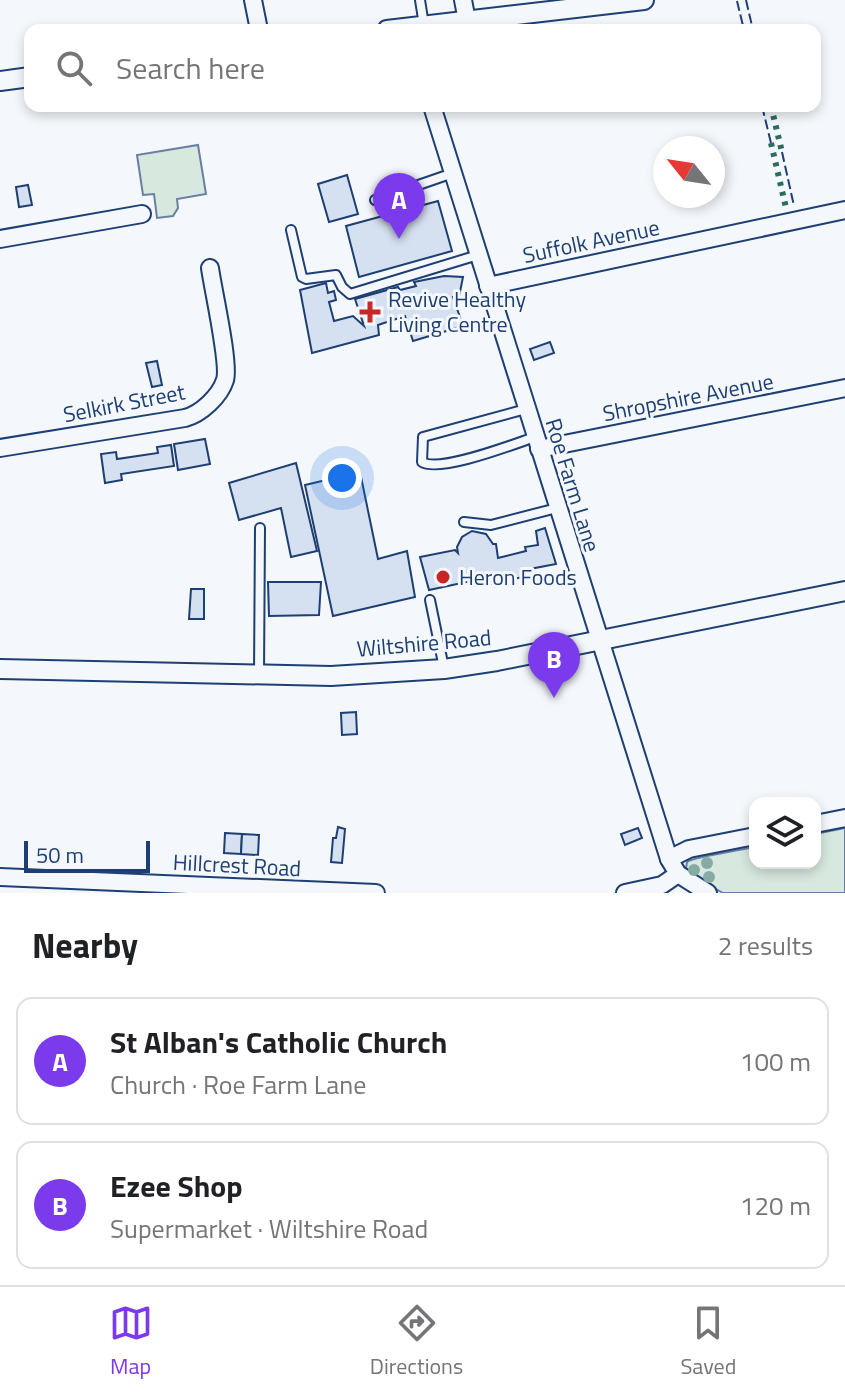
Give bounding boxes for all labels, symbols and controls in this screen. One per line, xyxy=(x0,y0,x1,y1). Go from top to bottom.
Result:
search box xyxy=(24,24,821,112)
text: Search here xyxy=(116,45,265,91)
icon: search xyxy=(52,46,96,90)
north arrow xyxy=(653,136,725,208)
pin: A xyxy=(373,173,425,239)
street label: Suffolk Avenue xyxy=(520,210,662,272)
place label: Revive Healthy Living Centre xyxy=(388,282,526,341)
marker: Revive Healthy Living Centre xyxy=(359,301,381,323)
street label: Shropshire Avenue xyxy=(600,364,776,430)
street label: Selkirk Street xyxy=(60,375,188,431)
street label: Roe Farm Lane xyxy=(537,414,609,556)
your location xyxy=(322,458,362,498)
place label: Heron Foods xyxy=(459,560,577,594)
marker: Heron Foods xyxy=(434,568,452,586)
street label: Wiltshire Road xyxy=(355,620,493,666)
pin: B xyxy=(528,632,580,698)
map controls xyxy=(749,797,821,869)
button: layers xyxy=(749,797,821,869)
scale bar xyxy=(24,837,150,873)
text: 50 m xyxy=(36,838,84,872)
street label: Hillcrest Road xyxy=(172,845,302,885)
text: Nearby xyxy=(32,919,138,971)
text: 2 results xyxy=(718,926,813,965)
text: St Alban's Catholic Church xyxy=(110,1019,447,1065)
text: A xyxy=(52,1042,68,1081)
text: 100 m xyxy=(740,1042,811,1081)
text: Church · Roe Farm Lane xyxy=(110,1065,366,1104)
text: Ezee Shop xyxy=(110,1163,243,1209)
text: B xyxy=(52,1186,68,1225)
text: 120 m xyxy=(740,1186,811,1225)
text: Supermarket · Wiltshire Road xyxy=(110,1209,428,1248)
tab: Map xyxy=(109,1301,153,1383)
tab: Directions xyxy=(370,1301,463,1383)
tab: Saved xyxy=(680,1301,736,1383)

